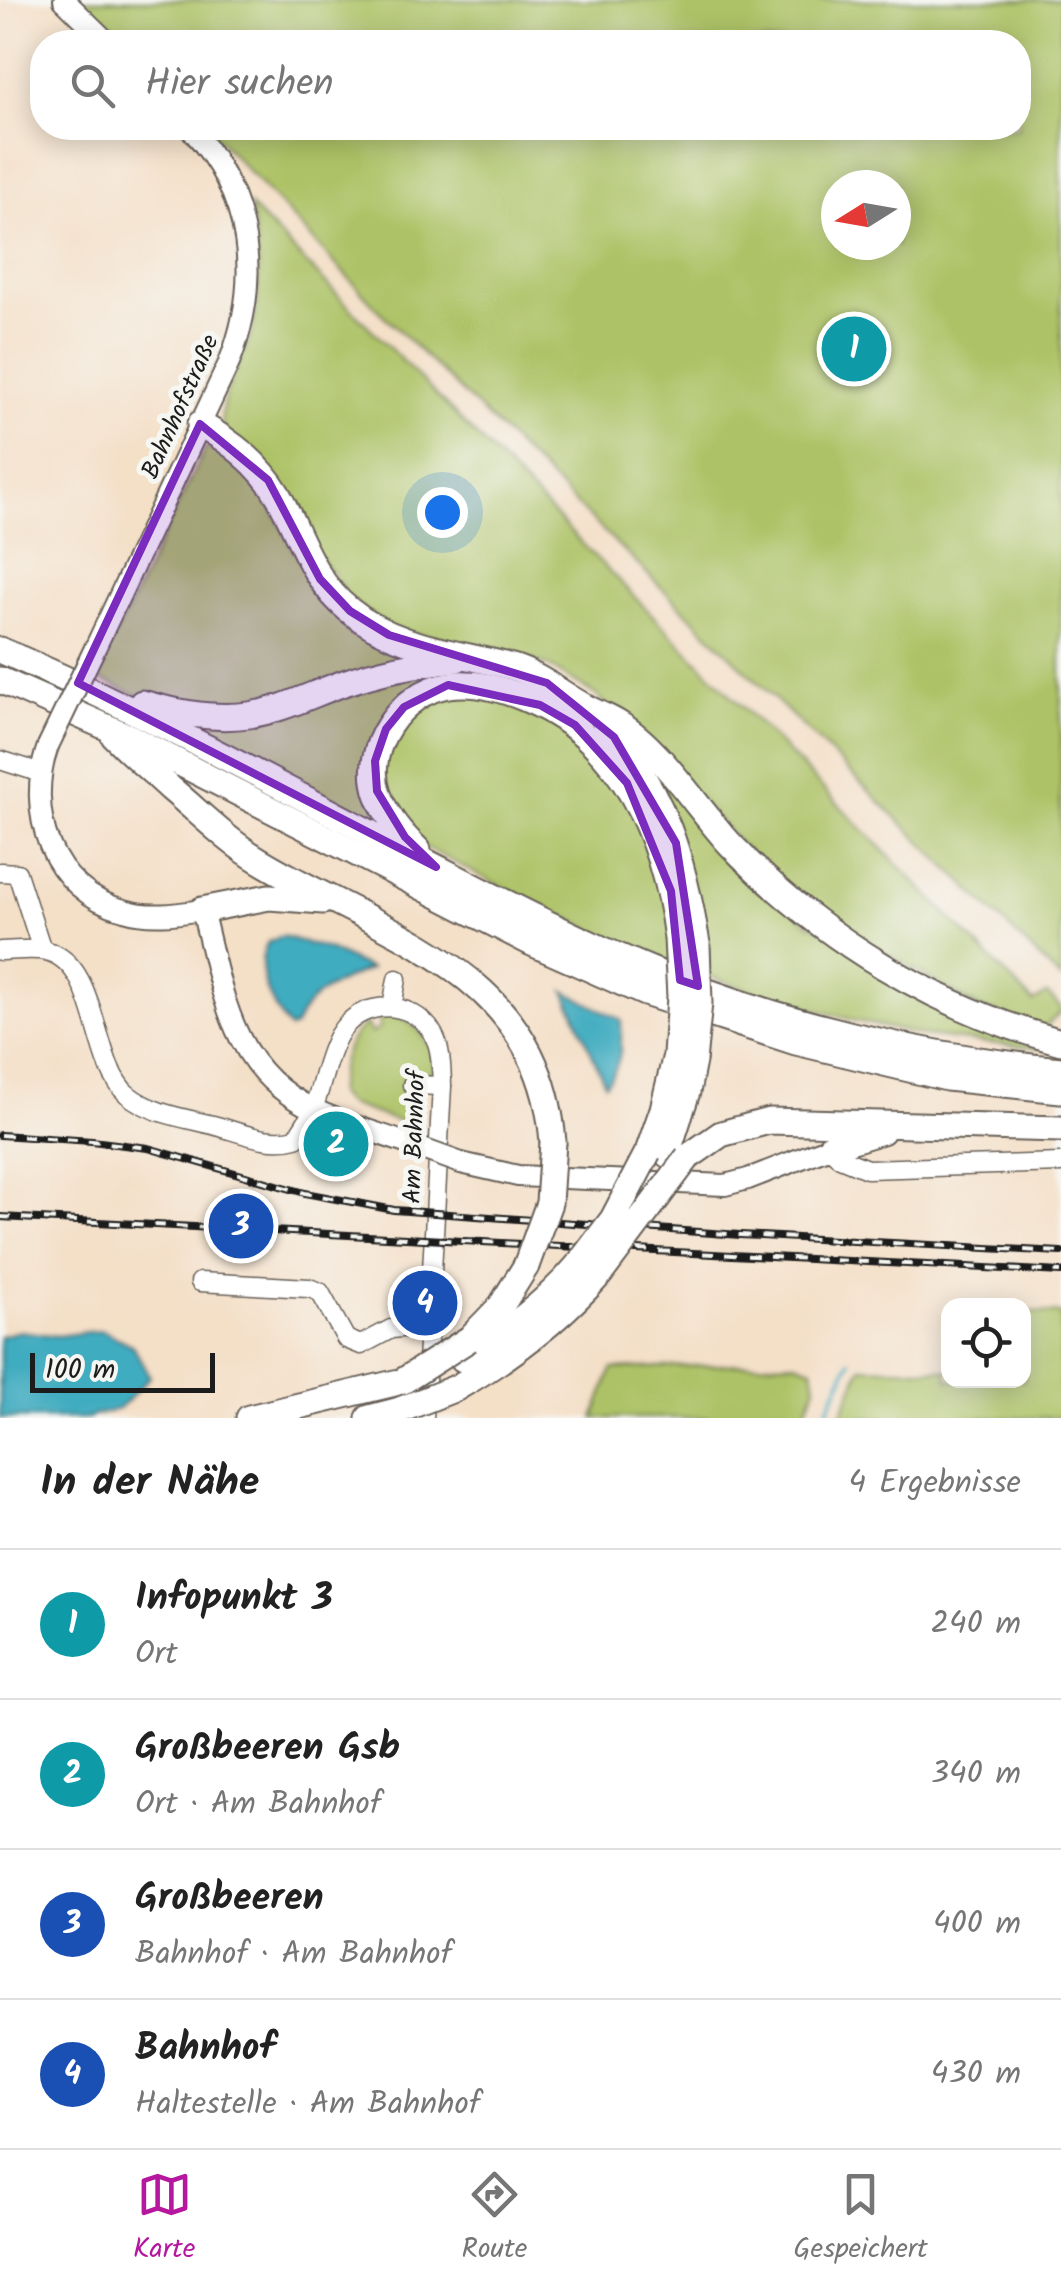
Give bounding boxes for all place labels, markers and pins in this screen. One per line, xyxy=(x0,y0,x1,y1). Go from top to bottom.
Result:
pin: 1 xyxy=(822,312,886,386)
pin: 2 xyxy=(304,1106,368,1182)
pin: 3 xyxy=(208,1188,274,1264)
pin: 4 xyxy=(392,1266,458,1340)

